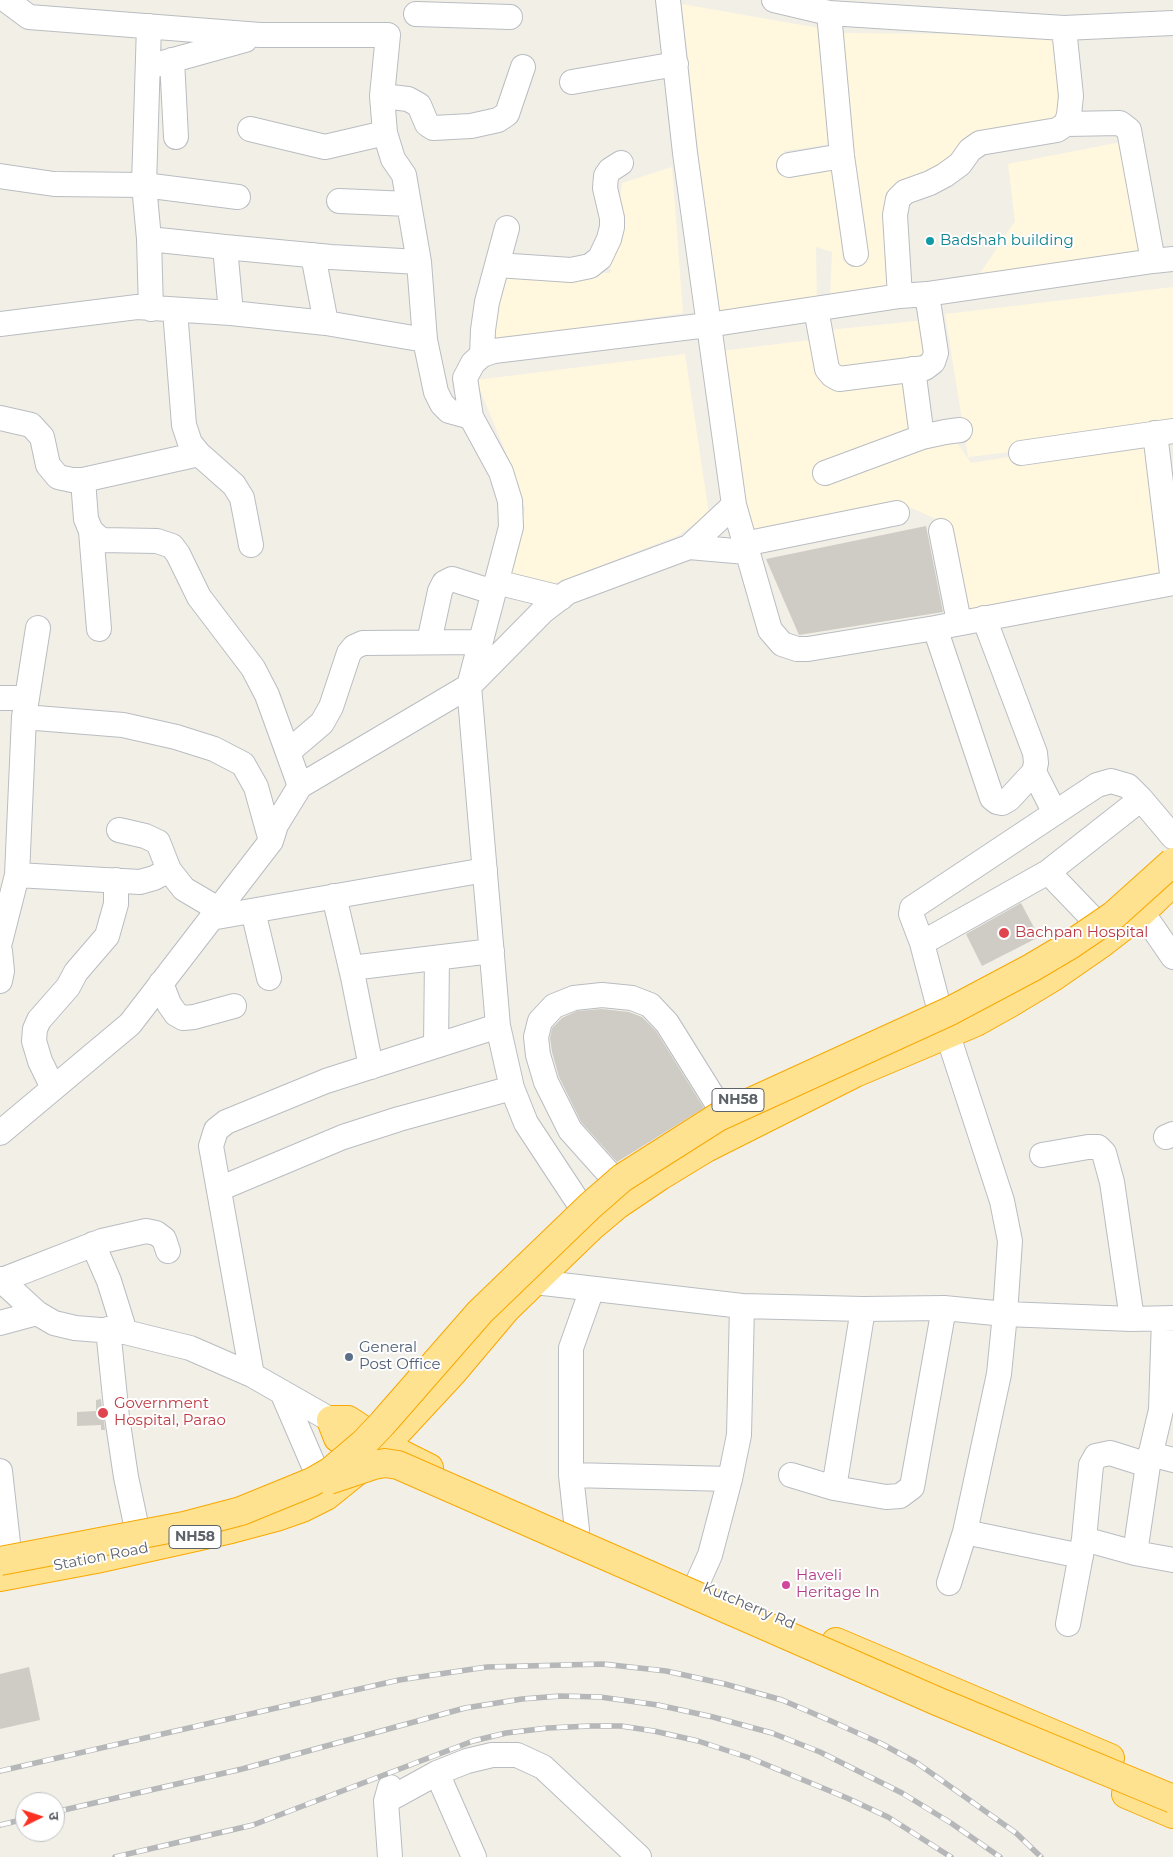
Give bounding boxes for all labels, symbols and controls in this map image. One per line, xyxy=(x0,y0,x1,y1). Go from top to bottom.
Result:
place label: Badshah building xyxy=(940,232,1074,250)
marker: Badshah building xyxy=(924,235,936,247)
place label: Bachpan Hospital xyxy=(1015,924,1148,942)
marker: Bachpan Hospital xyxy=(997,926,1011,940)
road number: NH58 xyxy=(712,1088,764,1112)
place label: General Post Office xyxy=(359,1339,440,1374)
marker: General Post Office xyxy=(343,1351,355,1363)
place label: Government Hospital, Parao xyxy=(114,1395,226,1430)
marker: Government Hospital, Parao xyxy=(96,1406,110,1420)
road number: NH58 xyxy=(169,1525,221,1548)
street label: Station Road xyxy=(52,1539,150,1575)
place label: Haveli Heritage In xyxy=(796,1567,880,1602)
street label: Kutcherry Rd xyxy=(700,1578,798,1634)
marker: Haveli Heritage In xyxy=(780,1579,792,1591)
north arrow xyxy=(15,1792,65,1842)
text: उ xyxy=(45,1811,63,1821)

